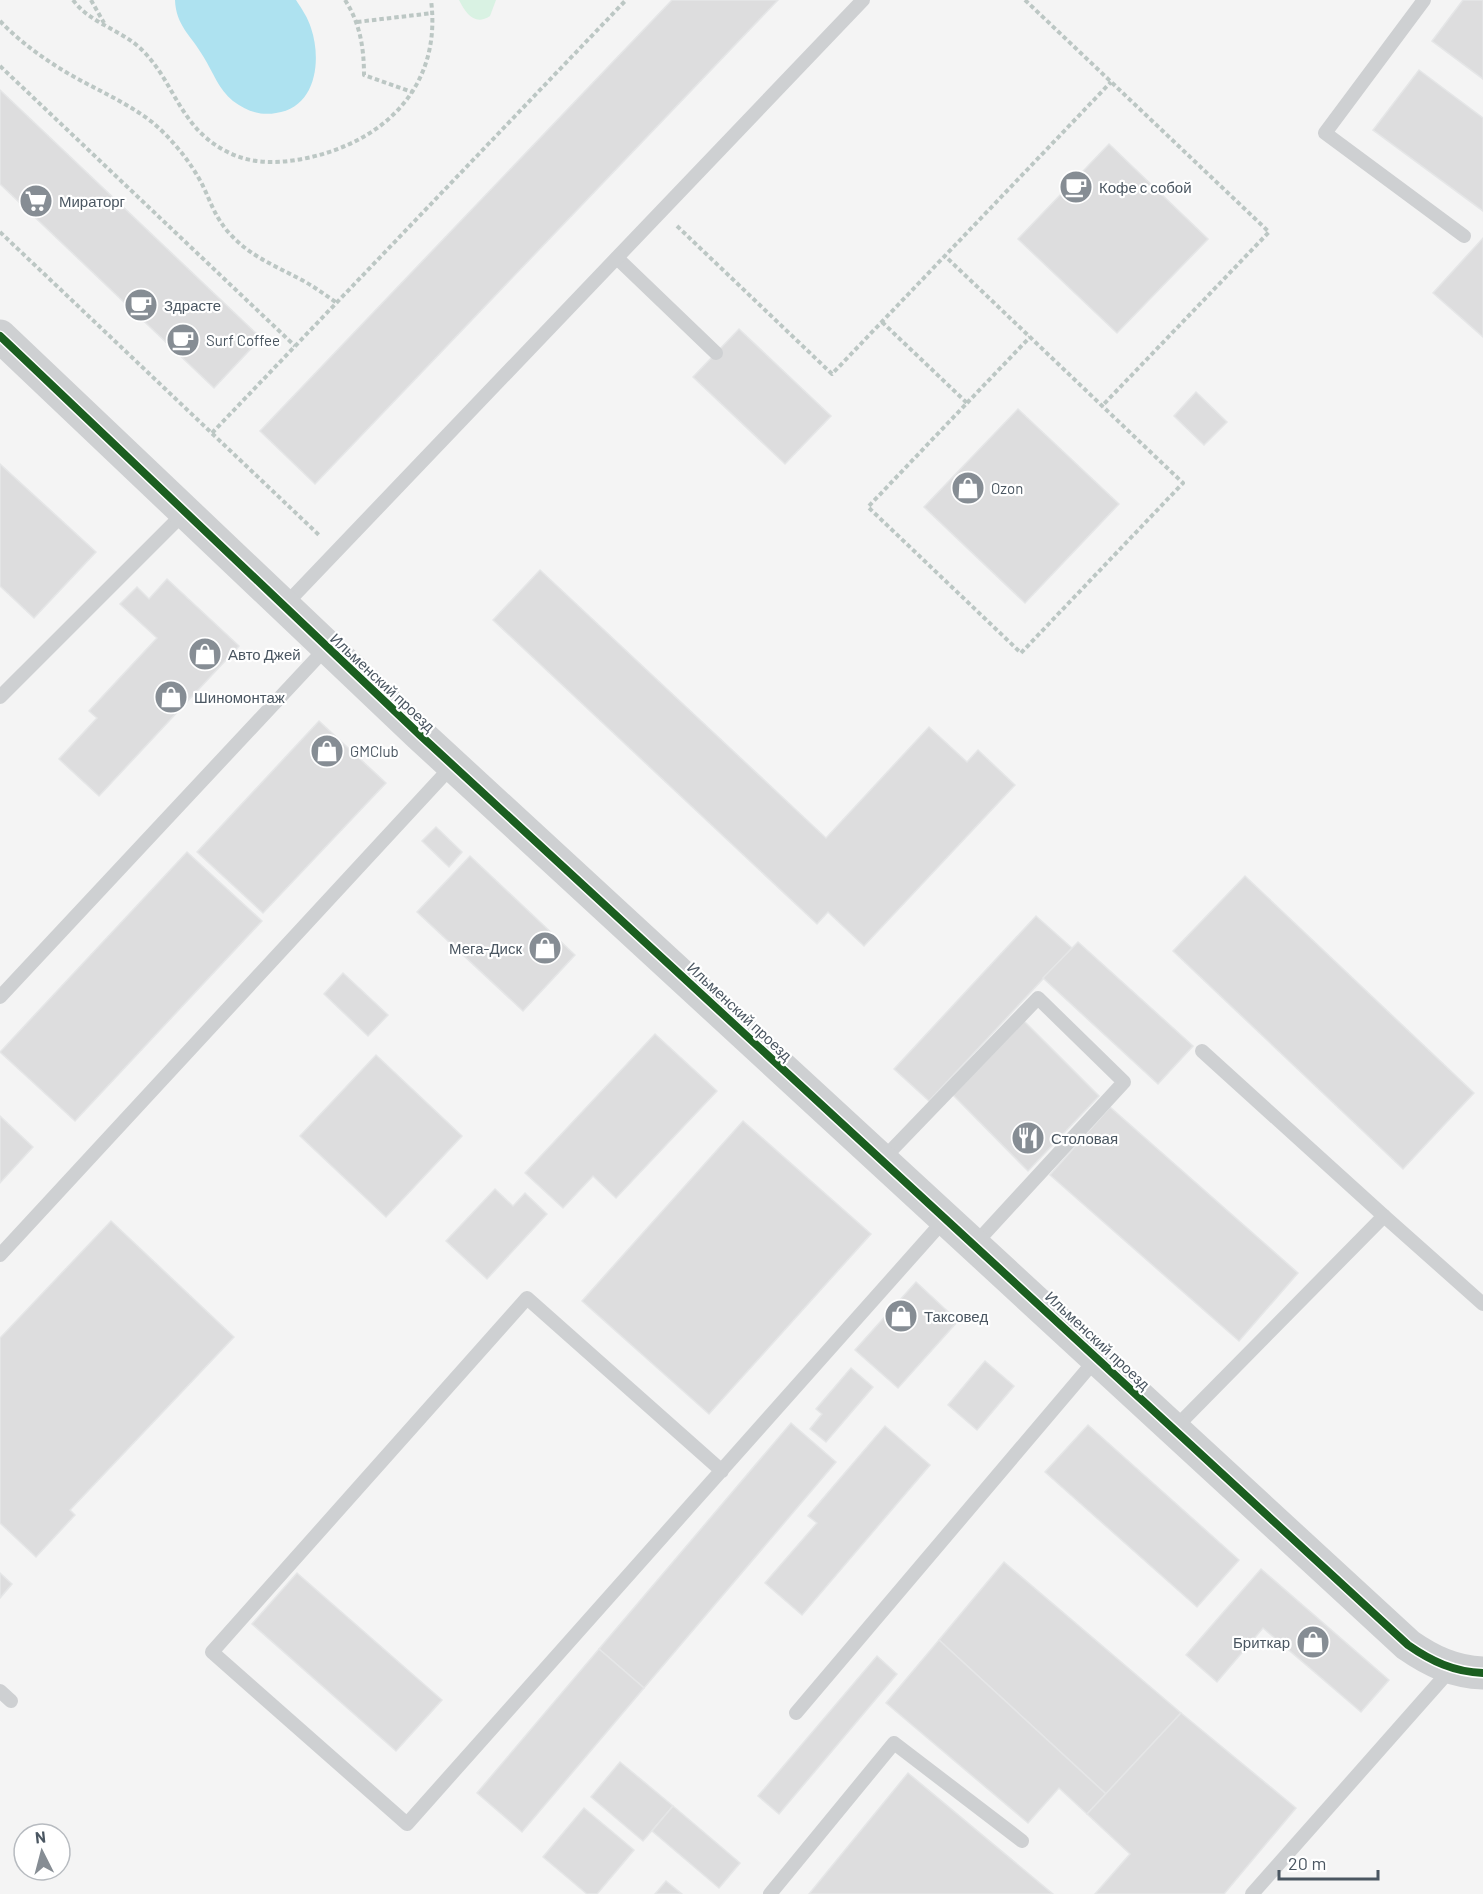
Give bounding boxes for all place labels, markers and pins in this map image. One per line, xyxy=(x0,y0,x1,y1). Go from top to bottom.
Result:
cafe icon: Кофе с собой xyxy=(1058,169,1094,205)
place label: Кофе с собой xyxy=(1099,178,1192,196)
supermarket icon: Мираторг xyxy=(18,183,54,219)
place label: Мираторг xyxy=(59,192,126,210)
cafe icon: Здрасте xyxy=(123,287,159,323)
place label: Здрасте xyxy=(164,296,221,314)
cafe icon: Surf Coffee xyxy=(165,322,201,358)
place label: Surf Coffee xyxy=(206,331,280,349)
shop icon: Ozon xyxy=(950,470,986,506)
place label: Ozon xyxy=(991,479,1023,497)
shop icon: Авто Джей xyxy=(187,636,223,672)
place label: Авто Джей xyxy=(228,645,301,663)
shop icon: Шиномонтаж xyxy=(153,679,189,715)
place label: Шиномонтаж xyxy=(194,688,285,706)
shop icon: GMClub xyxy=(309,733,345,769)
place label: GMClub xyxy=(350,742,399,760)
shop icon: Мега-Диск xyxy=(527,930,563,966)
place label: Мега-Диск xyxy=(449,939,522,957)
restaurant icon: Столовая xyxy=(1010,1120,1046,1156)
place label: Столовая xyxy=(1051,1129,1118,1147)
shop icon: Таксовед xyxy=(883,1298,919,1334)
place label: Таксовед xyxy=(924,1307,988,1325)
shop icon: Бриткар xyxy=(1295,1624,1331,1660)
place label: Бриткар xyxy=(1233,1633,1290,1651)

